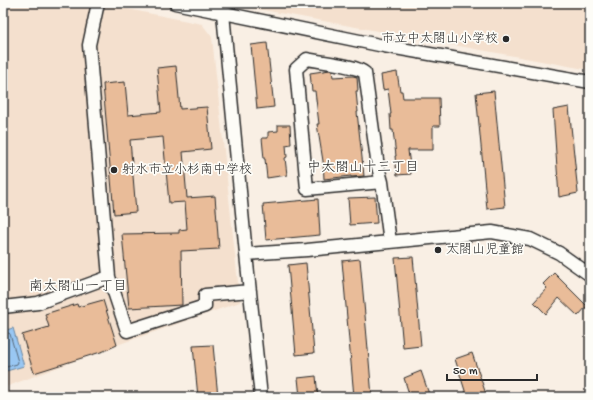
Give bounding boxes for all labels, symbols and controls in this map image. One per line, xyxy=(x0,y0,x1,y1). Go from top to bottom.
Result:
place label: 市立中太閤山小学校 xyxy=(381,31,498,47)
marker: 市立中太閤山小学校 xyxy=(501,34,511,44)
district label: 中太閤山十三丁目 xyxy=(307,160,419,177)
place label: 射水市立小杉南中学校 xyxy=(122,162,252,178)
marker: 射水市立小杉南中学校 xyxy=(109,165,119,175)
place label: 太閤山児童館 xyxy=(446,242,524,258)
marker: 太閤山児童館 xyxy=(433,245,443,255)
district label: 南太閤山一丁目 xyxy=(29,279,127,296)
scale bar xyxy=(447,356,537,382)
text: 50 m xyxy=(453,365,478,379)

